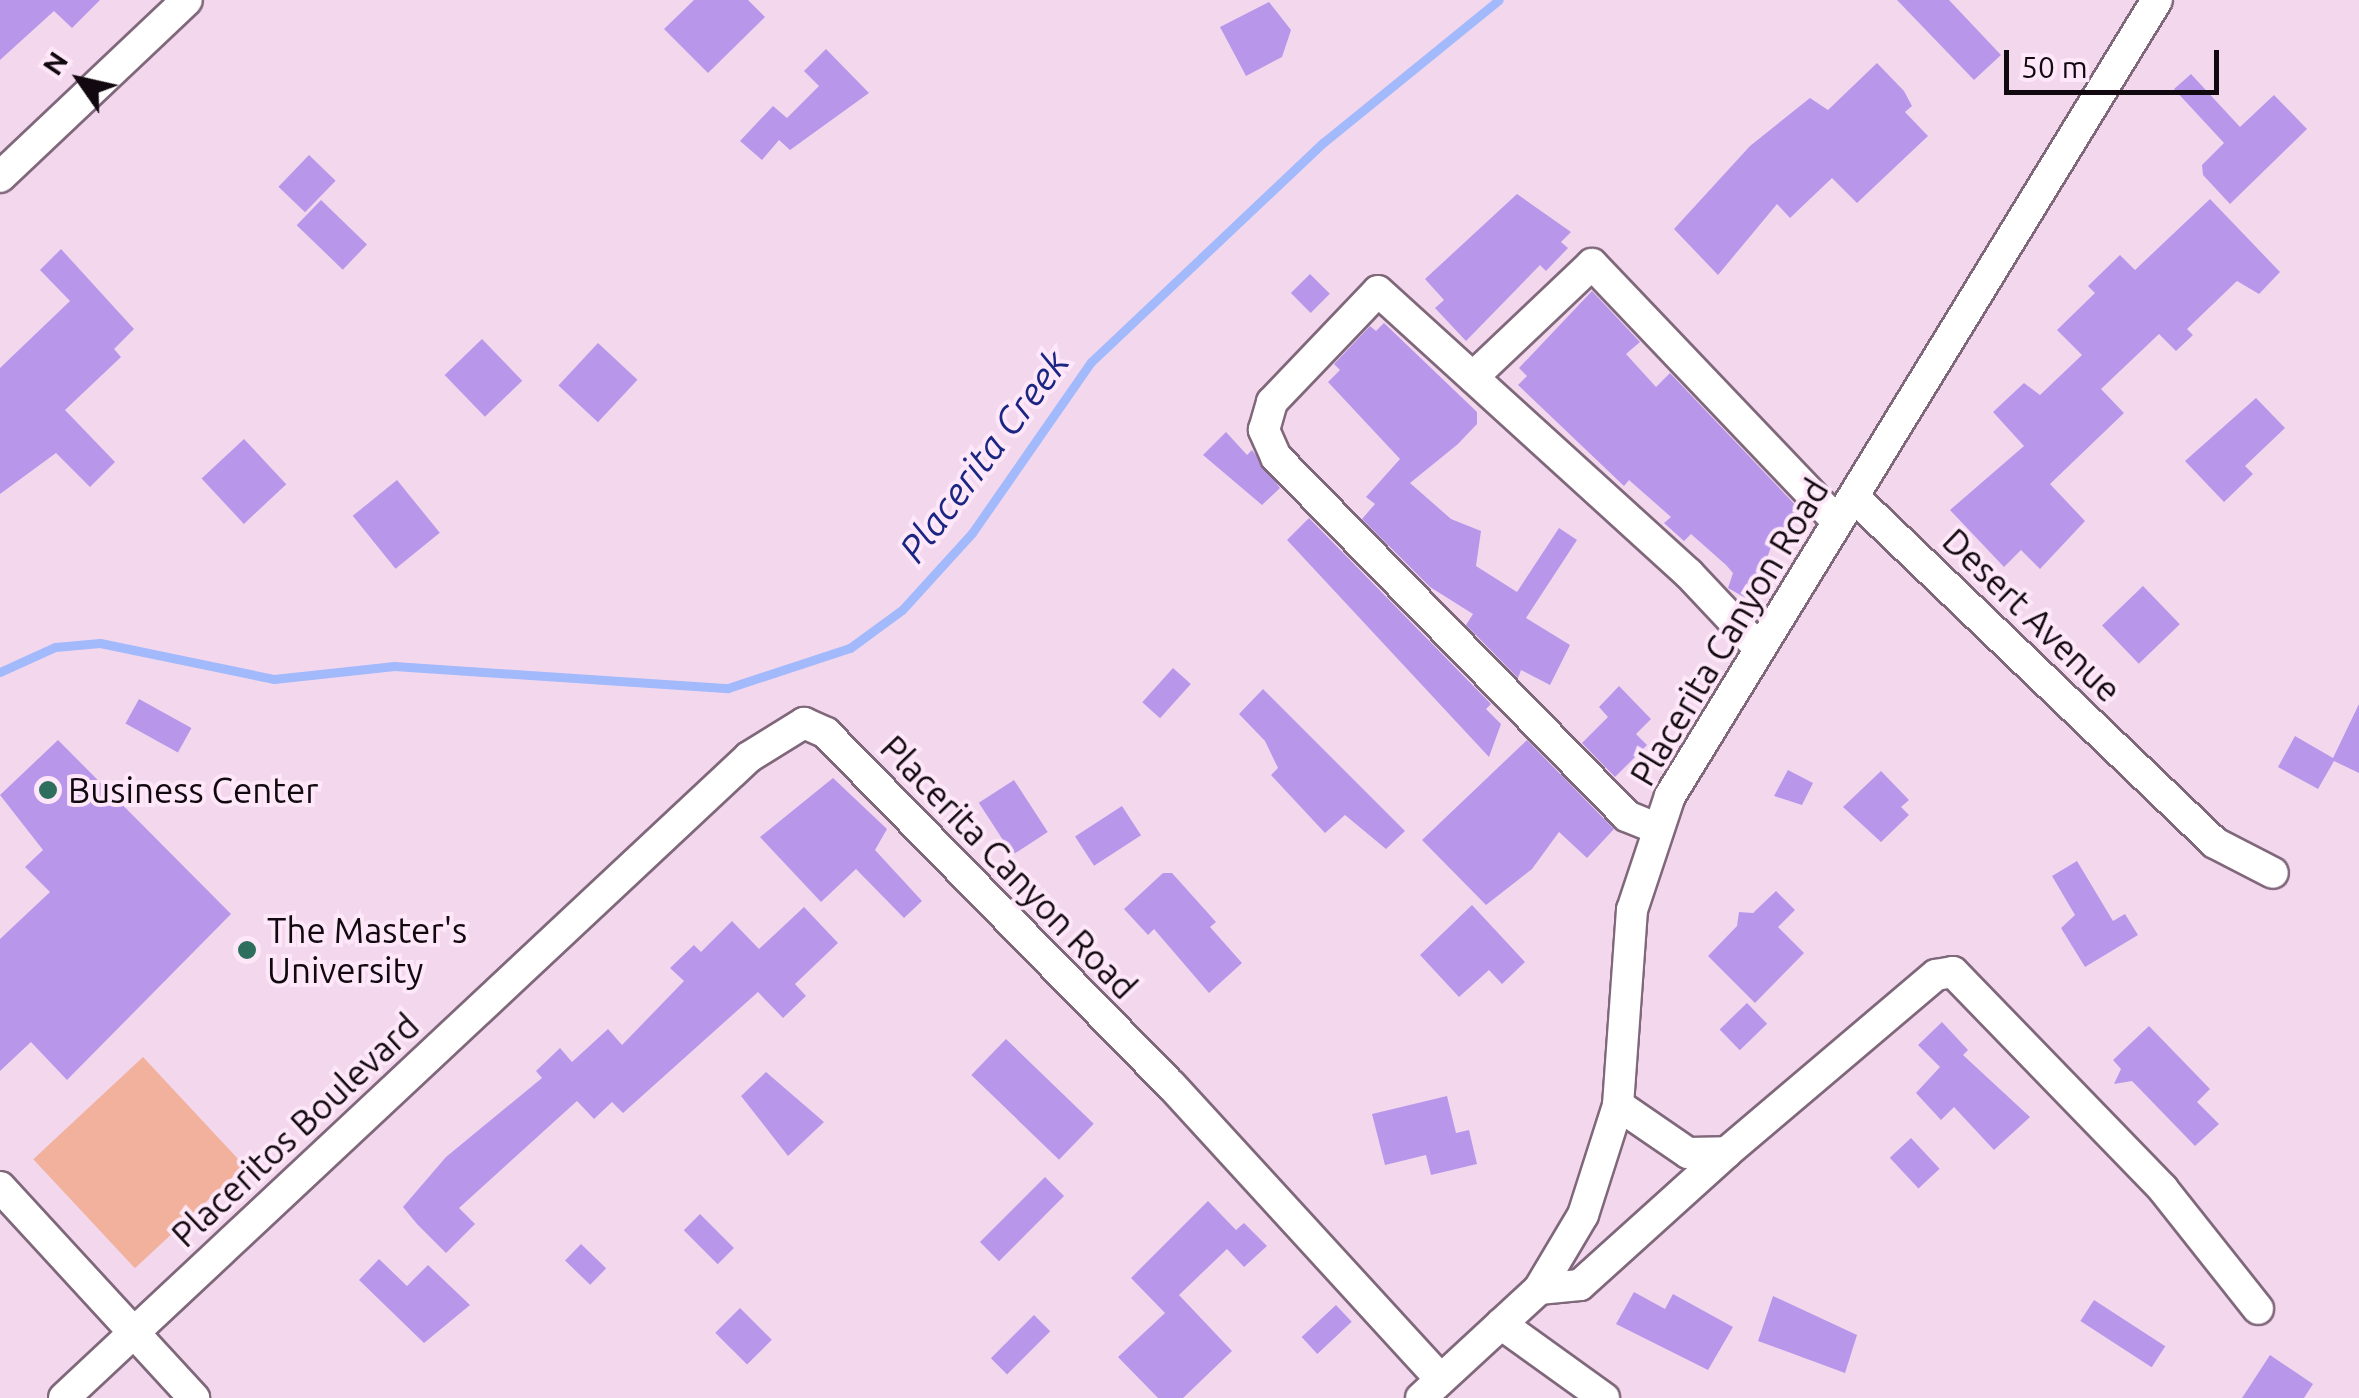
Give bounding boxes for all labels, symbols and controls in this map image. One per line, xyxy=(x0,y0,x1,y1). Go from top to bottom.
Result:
north arrow xyxy=(30,30,130,130)
scale bar xyxy=(2009,30,2224,92)
text: N xyxy=(36,46,73,80)
text: 50 m xyxy=(2021,50,2088,84)
water label: Placerita Creek xyxy=(889,341,1079,571)
street label: Placerita Canyon Road xyxy=(1621,471,1837,793)
street label: Desert Avenue xyxy=(1934,519,2130,711)
street label: Placerita Canyon Road xyxy=(872,726,1146,1008)
place label: Business Center xyxy=(68,769,319,811)
marker: Business Center xyxy=(37,779,59,801)
place label: The Master's University xyxy=(267,909,467,991)
marker: The Master's University xyxy=(236,939,258,961)
street label: Placeritos Boulevard xyxy=(163,1005,427,1255)

